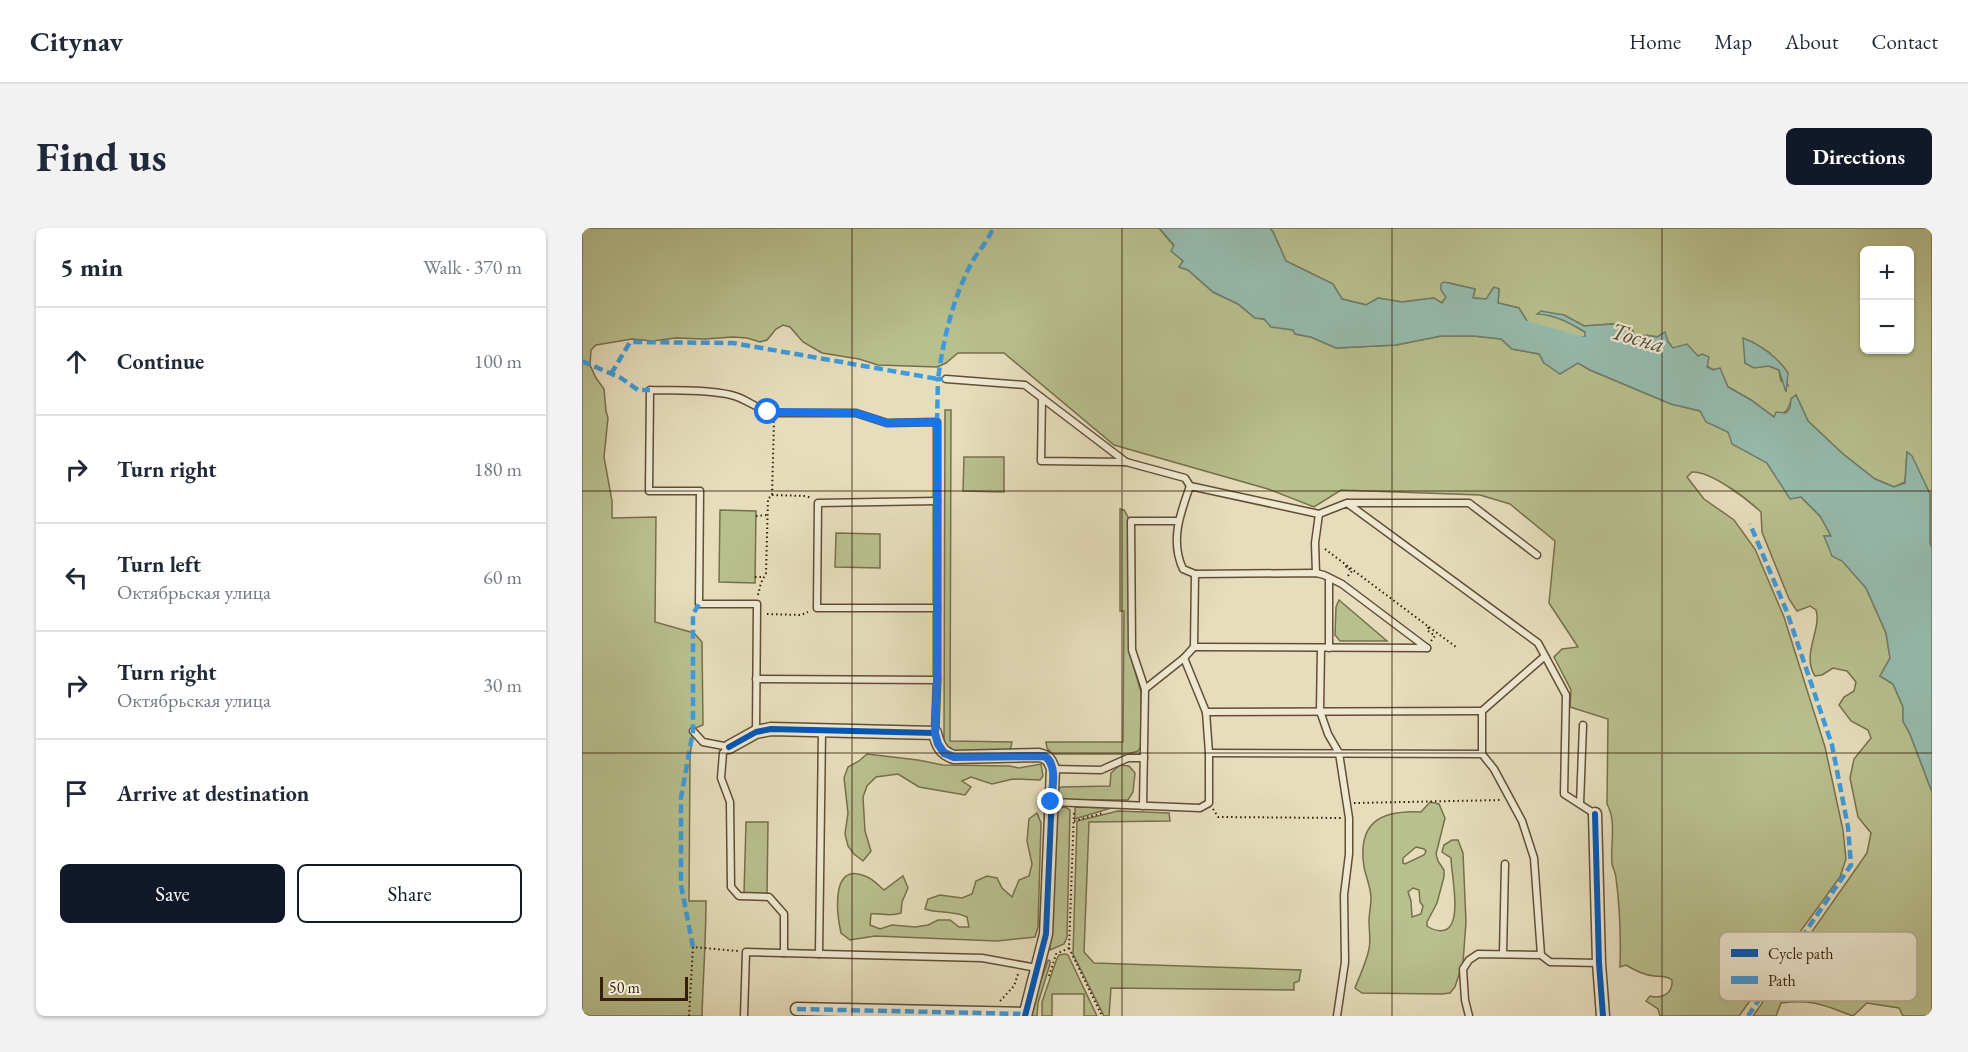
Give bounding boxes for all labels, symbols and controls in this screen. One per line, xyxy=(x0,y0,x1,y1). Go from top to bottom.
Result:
text: Citynav xyxy=(30,23,123,59)
text: Home xyxy=(1629,28,1681,55)
text: Map xyxy=(1714,28,1752,55)
text: About xyxy=(1785,28,1838,55)
text: Contact xyxy=(1871,28,1938,55)
button: Directions xyxy=(1786,128,1932,185)
text: Find us xyxy=(36,129,167,184)
map controls xyxy=(1860,246,1914,354)
button: + xyxy=(1860,246,1914,300)
text: 5 min xyxy=(60,250,123,284)
text: Walk · 370 m xyxy=(423,254,522,280)
button: − xyxy=(1860,300,1914,354)
water label: Тосна xyxy=(1608,315,1668,359)
icon: ahead xyxy=(60,345,93,378)
text: Continue xyxy=(117,347,204,376)
text: 100 m xyxy=(474,348,522,374)
route start xyxy=(754,398,780,424)
icon: right xyxy=(60,453,93,486)
text: Turn right xyxy=(117,455,216,484)
text: 180 m xyxy=(474,456,522,482)
text: Turn left xyxy=(117,550,201,579)
icon: left xyxy=(60,561,93,594)
text: 60 m xyxy=(483,564,522,590)
text: Октябрьская улица xyxy=(117,579,271,605)
text: Turn right xyxy=(117,658,216,687)
icon: right xyxy=(60,669,93,702)
text: 30 m xyxy=(483,672,522,698)
text: Октябрьская улица xyxy=(117,687,271,713)
icon: arrive xyxy=(60,777,93,810)
text: Arrive at destination xyxy=(117,779,309,808)
route end xyxy=(1037,788,1063,814)
button: Save xyxy=(60,864,285,923)
button: Share xyxy=(297,864,522,923)
legend xyxy=(1719,932,1917,1001)
text: Cycle path xyxy=(1768,943,1833,964)
text: Path xyxy=(1768,970,1796,991)
scale bar xyxy=(600,974,688,1002)
text: 50 m xyxy=(609,977,640,998)

